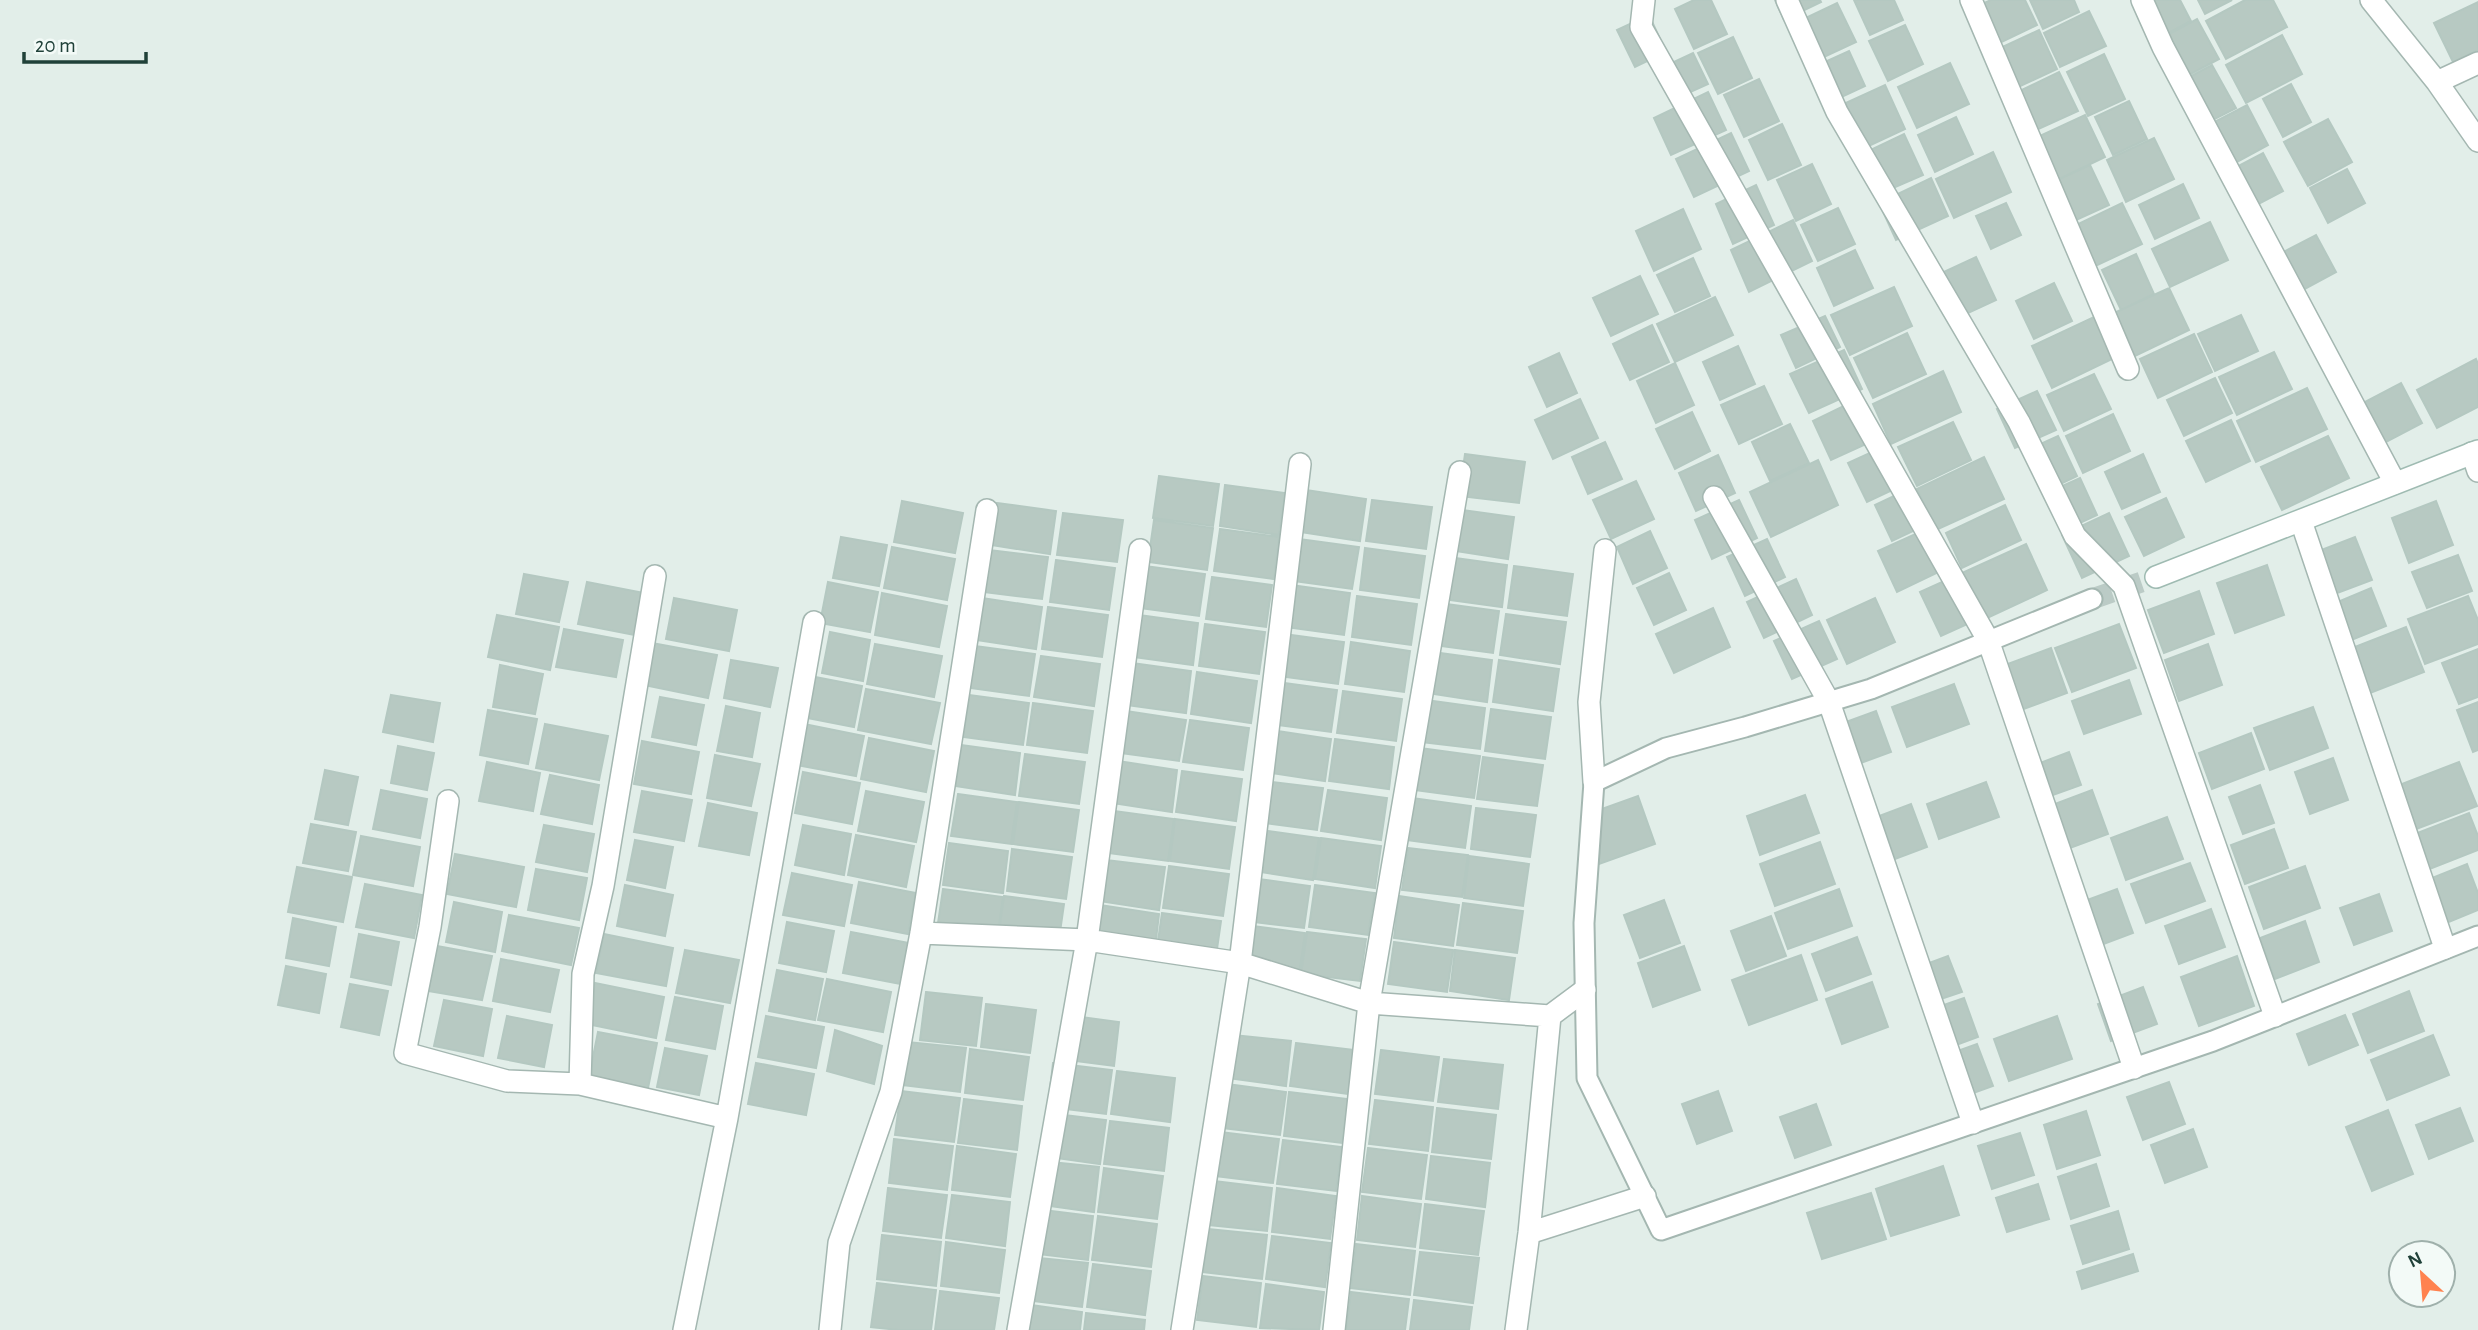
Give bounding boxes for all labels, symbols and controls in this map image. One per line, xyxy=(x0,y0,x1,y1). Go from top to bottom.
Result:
scale bar xyxy=(24,21,147,65)
text: 20 m xyxy=(35,35,76,56)
north arrow xyxy=(2387,1239,2457,1309)
text: N xyxy=(2405,1249,2425,1272)

